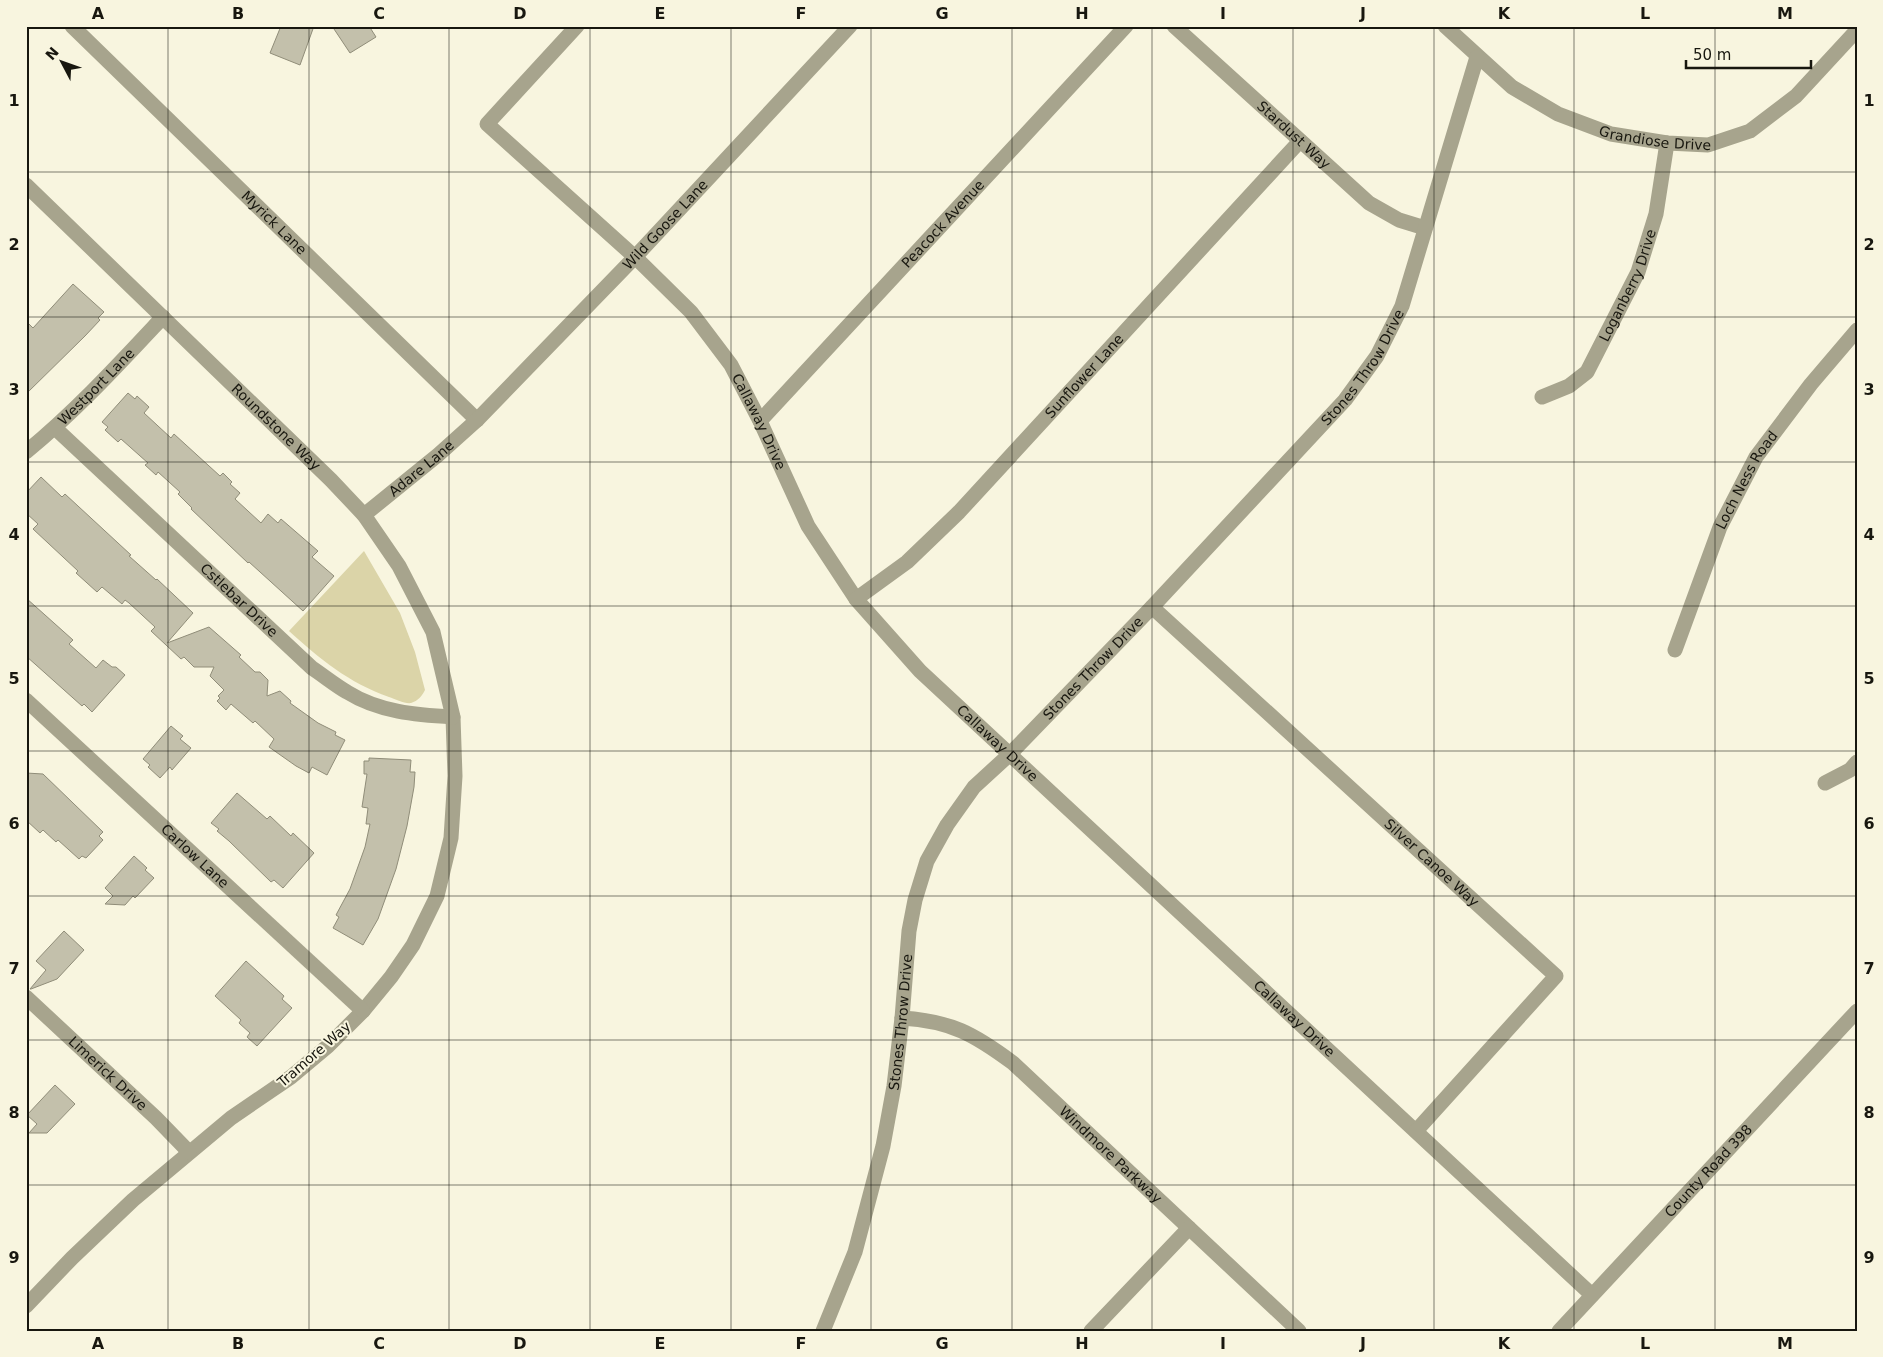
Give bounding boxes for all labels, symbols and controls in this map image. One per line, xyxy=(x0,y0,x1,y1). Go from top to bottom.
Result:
text: A xyxy=(92,4,105,23)
text: B xyxy=(232,4,244,23)
text: C xyxy=(373,4,385,23)
text: D xyxy=(513,4,527,23)
text: E xyxy=(655,4,665,23)
text: F xyxy=(796,4,806,23)
text: G xyxy=(935,4,949,23)
text: H xyxy=(1075,4,1089,23)
text: I xyxy=(1220,4,1226,23)
text: J xyxy=(1359,4,1366,23)
text: K xyxy=(1498,4,1511,23)
text: L xyxy=(1640,4,1650,23)
text: M xyxy=(1777,4,1793,23)
north arrow xyxy=(38,38,88,88)
scale bar xyxy=(1686,38,1810,70)
text: N xyxy=(42,44,62,63)
text: 50 m xyxy=(1693,46,1731,64)
text: 1 xyxy=(8,91,20,110)
text: 1 xyxy=(1863,91,1875,110)
street label: Stardust Way xyxy=(1254,98,1334,172)
street label: Grandiose Drive xyxy=(1597,122,1712,153)
street label: Wild Goose Lane xyxy=(619,176,711,273)
street label: Peacock Avenue xyxy=(898,177,987,271)
street label: Myrick Lane xyxy=(238,188,310,258)
street label: Loganberry Drive xyxy=(1596,227,1659,344)
text: 2 xyxy=(8,235,20,254)
text: 2 xyxy=(1863,235,1875,254)
street label: Stones Throw Drive xyxy=(1318,307,1407,429)
street label: Sunflower Lane xyxy=(1042,331,1127,421)
street label: Westport Lane xyxy=(55,345,138,428)
street label: Callaway Drive xyxy=(729,371,789,472)
text: 3 xyxy=(8,380,20,399)
street label: Roundstone Way xyxy=(228,380,324,474)
text: 3 xyxy=(1863,380,1875,399)
street label: Loch Ness Road xyxy=(1712,428,1781,532)
street label: Adare Lane xyxy=(386,437,457,500)
text: 4 xyxy=(8,525,20,544)
text: 4 xyxy=(1863,525,1875,544)
street label: Cstlebar Drive xyxy=(197,560,281,640)
street label: Stones Throw Drive xyxy=(1040,613,1146,723)
text: 5 xyxy=(8,669,20,688)
text: 5 xyxy=(1863,669,1875,688)
street label: Callaway Drive xyxy=(954,701,1041,785)
text: 6 xyxy=(8,814,20,833)
text: 6 xyxy=(1863,814,1875,833)
street label: Silver Canoe Way xyxy=(1381,815,1482,910)
street label: Carlow Lane xyxy=(158,821,232,891)
street label: Stones Throw Drive xyxy=(886,953,915,1091)
text: 7 xyxy=(8,959,20,978)
text: 7 xyxy=(1863,959,1875,978)
street label: Callaway Drive xyxy=(1250,977,1338,1060)
street label: Tramore Way xyxy=(274,1018,354,1091)
street label: Limerick Drive xyxy=(65,1033,150,1114)
text: 8 xyxy=(8,1103,20,1122)
street label: Windmore Parkway xyxy=(1056,1103,1165,1206)
text: 8 xyxy=(1863,1103,1875,1122)
street label: County Road 398 xyxy=(1661,1121,1755,1220)
text: 9 xyxy=(8,1248,20,1267)
text: 9 xyxy=(1863,1248,1875,1267)
text: A xyxy=(92,1334,105,1353)
text: B xyxy=(232,1334,244,1353)
text: C xyxy=(373,1334,385,1353)
text: D xyxy=(513,1334,527,1353)
text: E xyxy=(655,1334,665,1353)
text: F xyxy=(796,1334,806,1353)
text: G xyxy=(935,1334,949,1353)
text: H xyxy=(1075,1334,1089,1353)
text: I xyxy=(1220,1334,1226,1353)
text: J xyxy=(1359,1334,1366,1353)
text: K xyxy=(1498,1334,1511,1353)
text: L xyxy=(1640,1334,1650,1353)
text: M xyxy=(1777,1334,1793,1353)

